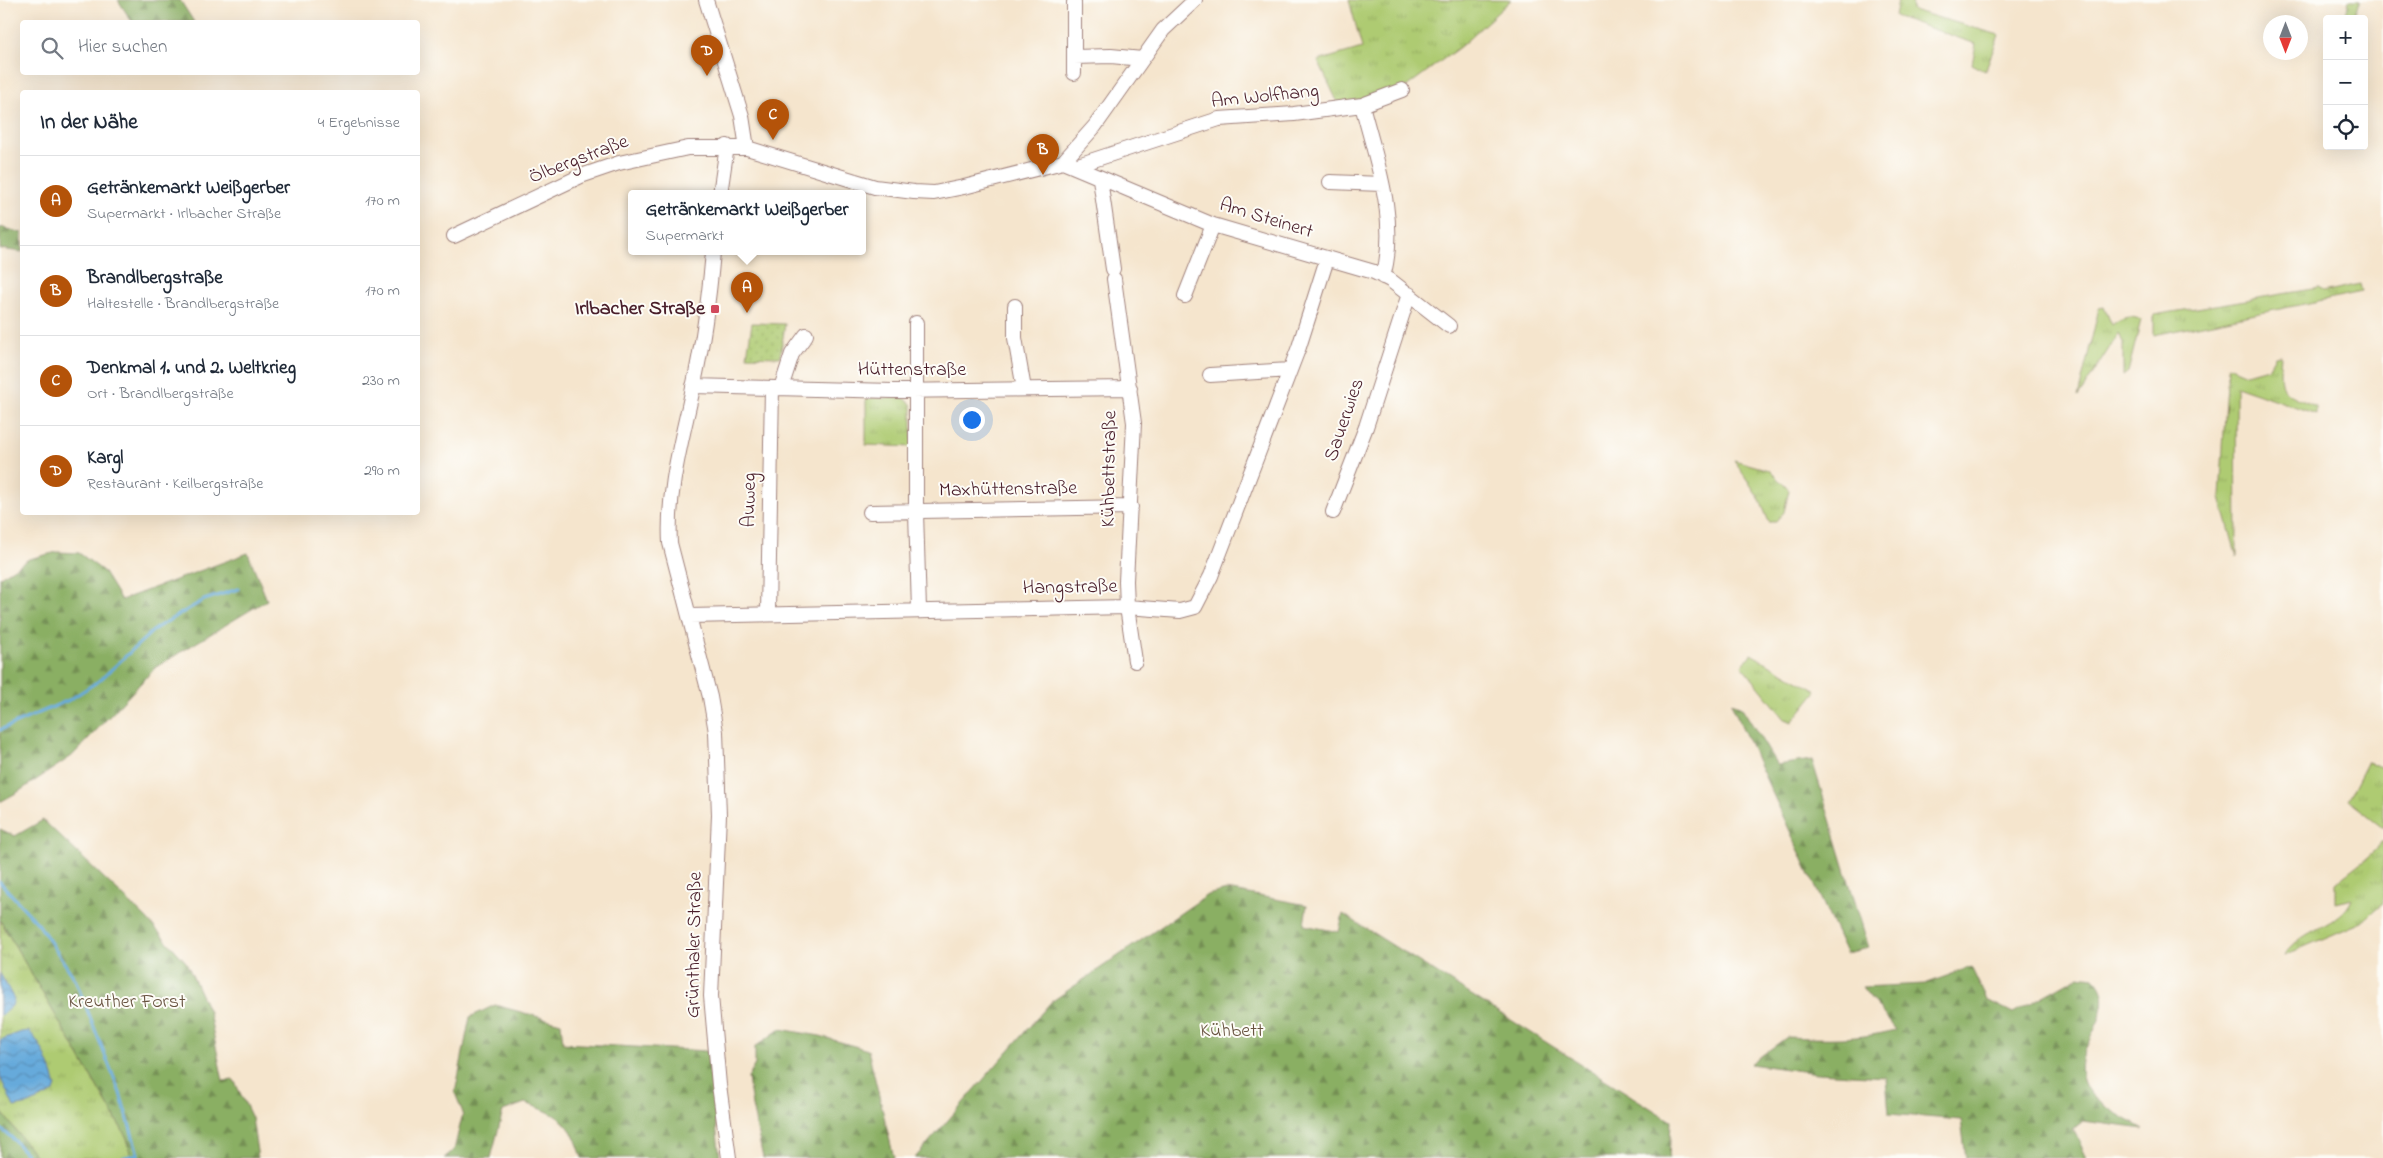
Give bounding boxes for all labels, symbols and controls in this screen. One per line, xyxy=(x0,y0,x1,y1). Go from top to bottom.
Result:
north arrow xyxy=(2263,15,2308,60)
map controls xyxy=(2323,15,2368,150)
button: + xyxy=(2323,15,2368,60)
search box xyxy=(20,20,420,75)
icon: search xyxy=(38,34,66,62)
text: Hier suchen xyxy=(78,34,167,61)
pin: D xyxy=(691,35,723,76)
button: − xyxy=(2323,60,2368,105)
street label: Am Wolfhang xyxy=(1210,77,1320,118)
pin: C xyxy=(757,99,789,140)
button: locate xyxy=(2323,105,2368,150)
text: In der Nähe xyxy=(40,108,138,138)
text: 4 Ergebnisse xyxy=(318,111,400,135)
street label: Ölbergstraße xyxy=(525,128,633,193)
pin: B xyxy=(1027,134,1059,175)
text: Getränkemarkt Weißgerber xyxy=(87,175,290,202)
text: A xyxy=(51,189,61,213)
text: 170 m xyxy=(365,189,400,213)
popup xyxy=(628,190,866,255)
street label: Am Steinert xyxy=(1216,191,1317,247)
text: Getränkemarkt Weißgerber xyxy=(646,197,848,224)
text: Supermarkt · Irlbacher Straße xyxy=(87,202,281,226)
text: Supermarkt xyxy=(646,224,724,248)
text: Brandlbergstraße xyxy=(87,265,223,292)
pin: A xyxy=(731,272,763,313)
text: B xyxy=(51,279,61,303)
text: 170 m xyxy=(365,279,400,303)
text: Haltestelle · Brandlbergstraße xyxy=(87,292,279,316)
place label: Irlbacher Straße xyxy=(575,295,706,324)
marker: Irlbacher Straße xyxy=(709,303,721,315)
text: Denkmal 1. und 2. Weltkrieg xyxy=(87,355,296,382)
street label: Hüttenstraße xyxy=(858,356,966,385)
text: C xyxy=(52,369,60,393)
text: 230 m xyxy=(362,369,400,393)
street label: Sauerwies xyxy=(1317,375,1373,465)
text: Ort · Brandlbergstraße xyxy=(87,382,234,406)
your location xyxy=(959,407,985,433)
street label: Kühbettstraße xyxy=(1094,410,1126,528)
text: Kargl xyxy=(87,445,123,472)
text: D xyxy=(50,459,62,483)
text: 290 m xyxy=(364,459,400,483)
text: Restaurant · Keilbergstraße xyxy=(87,472,263,496)
street label: Auweg xyxy=(735,472,766,528)
street label: Maxhüttenstraße xyxy=(939,474,1077,506)
street label: Hangstraße xyxy=(1022,573,1118,604)
street label: Grünthaler Straße xyxy=(679,871,711,1018)
park label: Kreuther Forst xyxy=(68,988,186,1017)
park label: Kühbett xyxy=(1200,1017,1264,1046)

